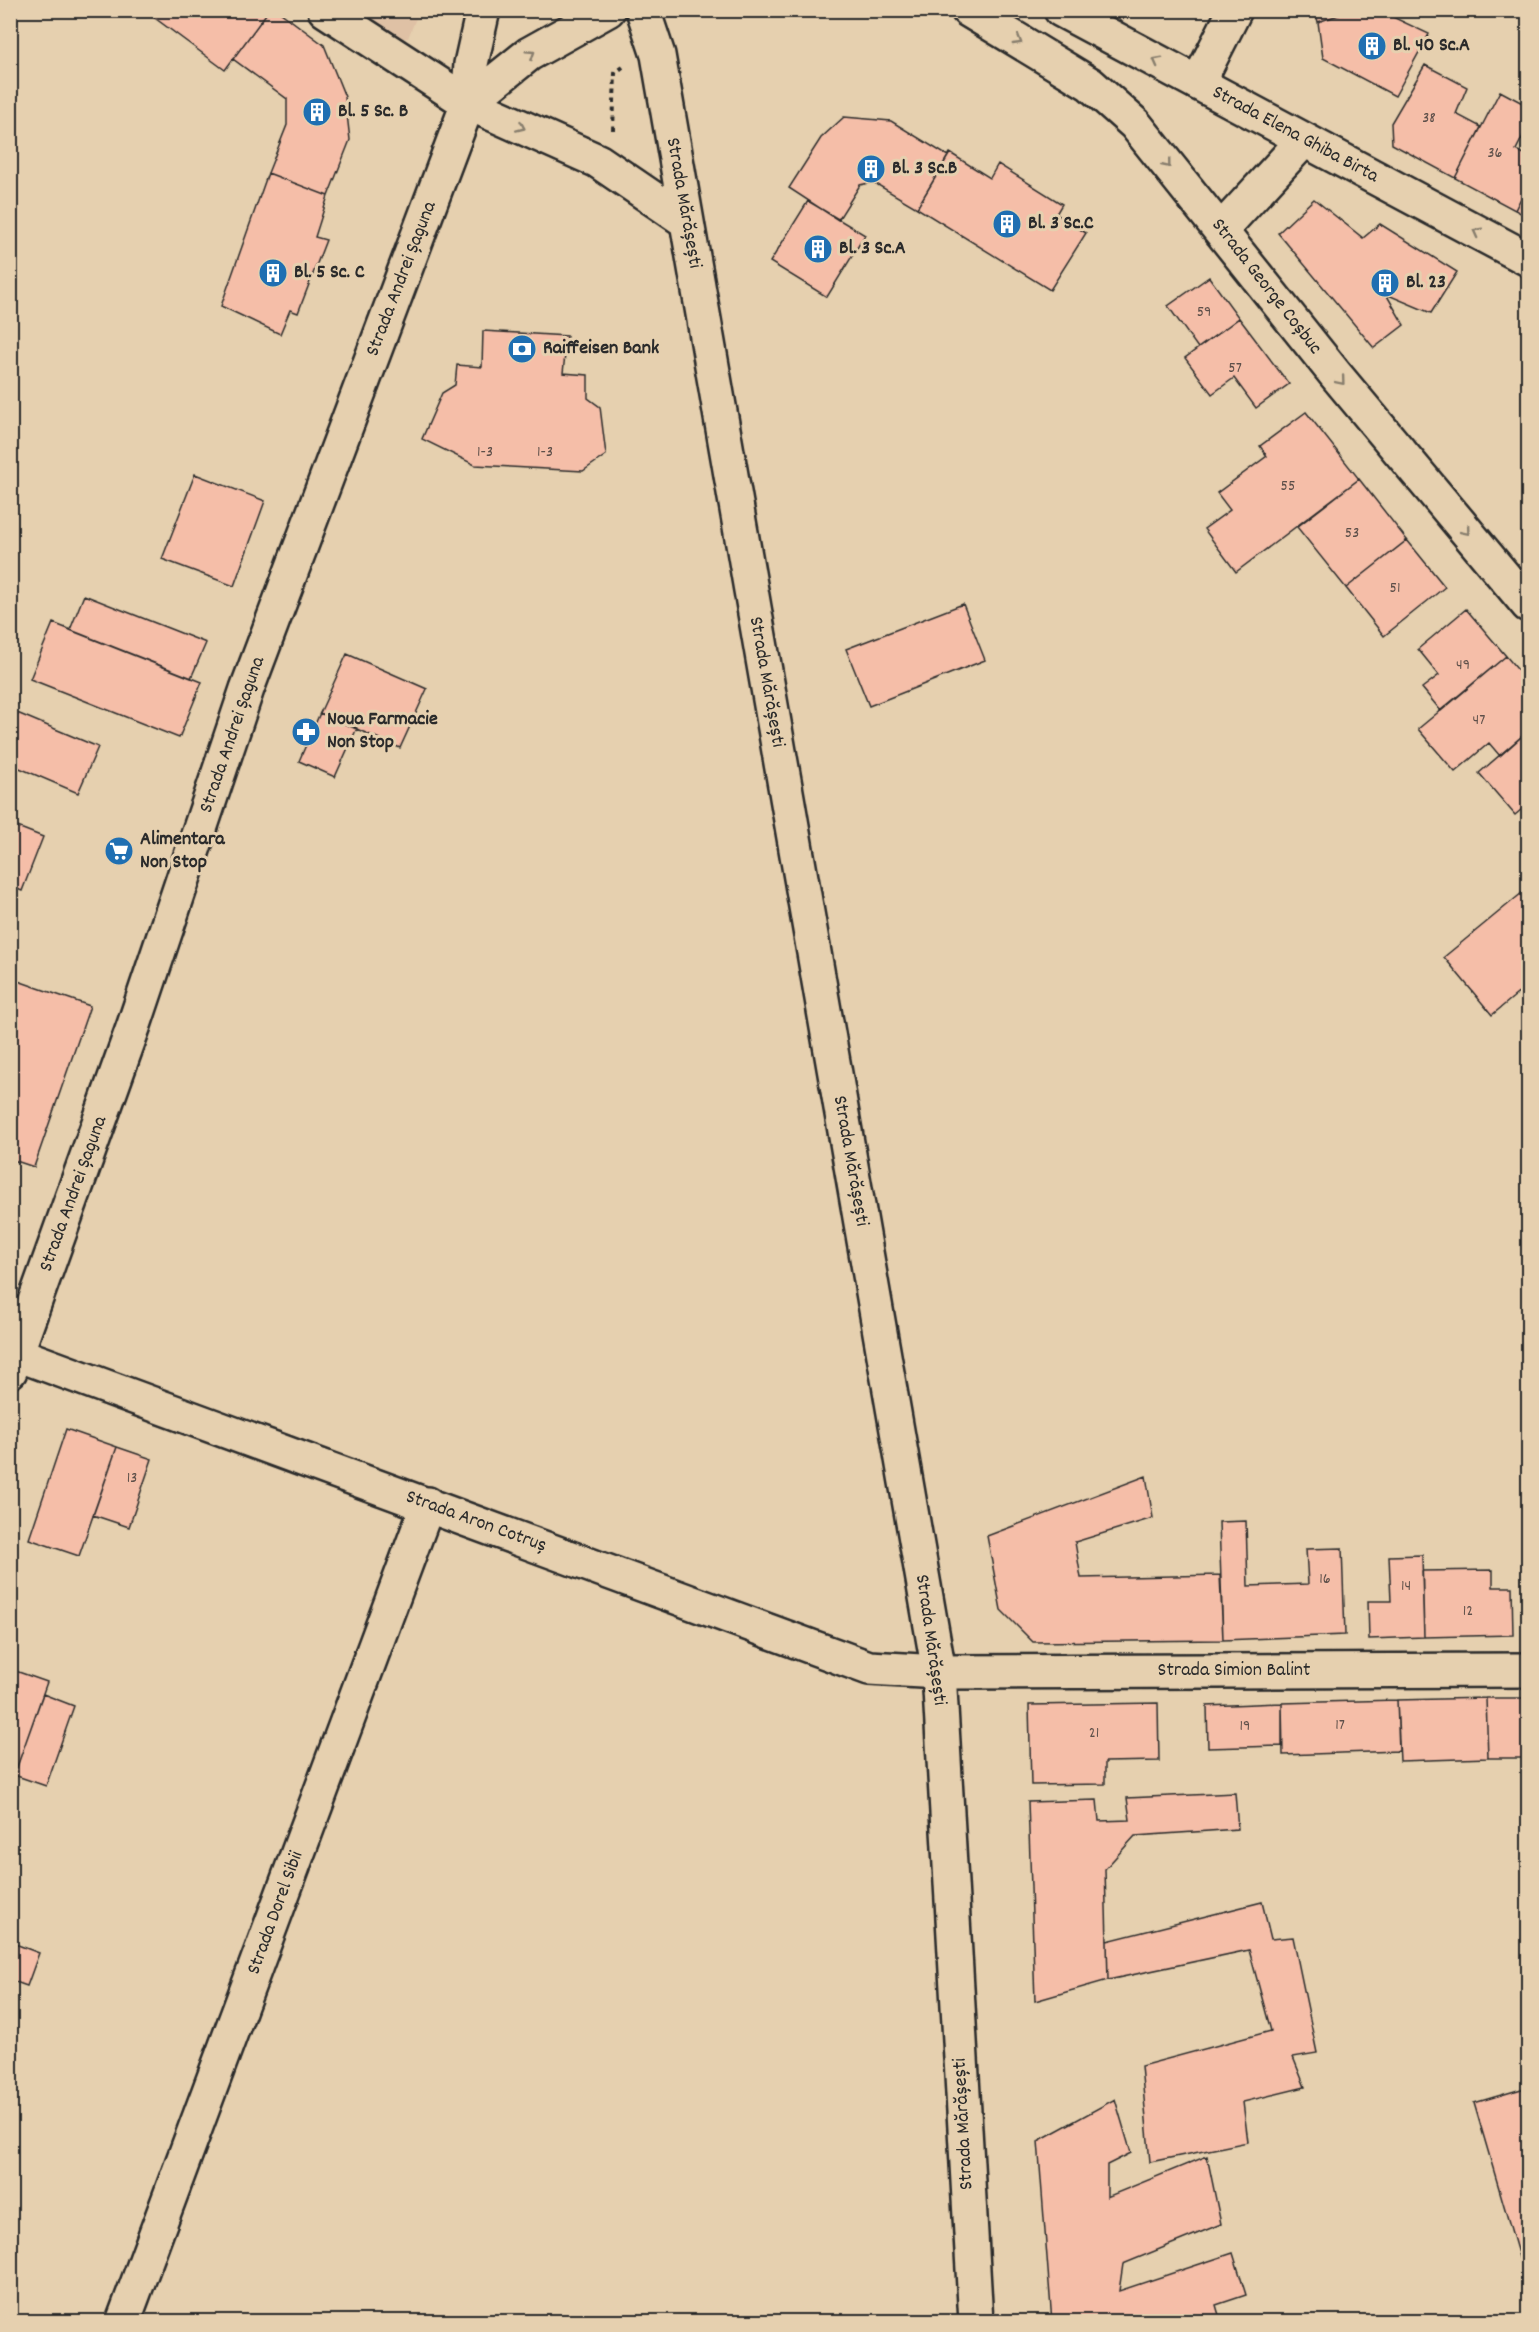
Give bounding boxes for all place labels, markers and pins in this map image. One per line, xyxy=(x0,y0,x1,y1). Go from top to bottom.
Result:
building icon: Bl. 40 Sc.A xyxy=(1356,30,1388,62)
place label: Bl. 40 Sc.A xyxy=(1393,32,1470,60)
building icon: Bl. 5 Sc. B xyxy=(301,96,333,128)
place label: Bl. 5 Sc. B xyxy=(338,98,408,126)
building icon: Bl. 3 Sc.B xyxy=(855,153,887,185)
place label: Bl. 3 Sc.B xyxy=(892,155,957,183)
building icon: Bl. 3 Sc.C xyxy=(991,208,1023,240)
place label: Bl. 3 Sc.C xyxy=(1028,210,1094,238)
building icon: Bl. 3 Sc.A xyxy=(802,233,834,265)
place label: Bl. 3 Sc.A xyxy=(839,235,906,263)
building icon: Bl. 5 Sc. C xyxy=(257,257,289,289)
place label: Bl. 5 Sc. C xyxy=(294,259,365,287)
building icon: Bl. 23 xyxy=(1369,267,1401,299)
place label: Bl. 23 xyxy=(1406,269,1446,297)
bank icon: Raiffeisen Bank xyxy=(506,333,538,365)
place label: Raiffeisen Bank xyxy=(543,335,659,363)
place label: Noua Farmacie Non Stop xyxy=(327,706,438,757)
pharmacy icon: Noua Farmacie Non Stop xyxy=(290,716,322,748)
place label: Alimentara Non Stop xyxy=(140,826,225,877)
supermarket icon: Alimentara Non Stop xyxy=(103,835,135,867)

